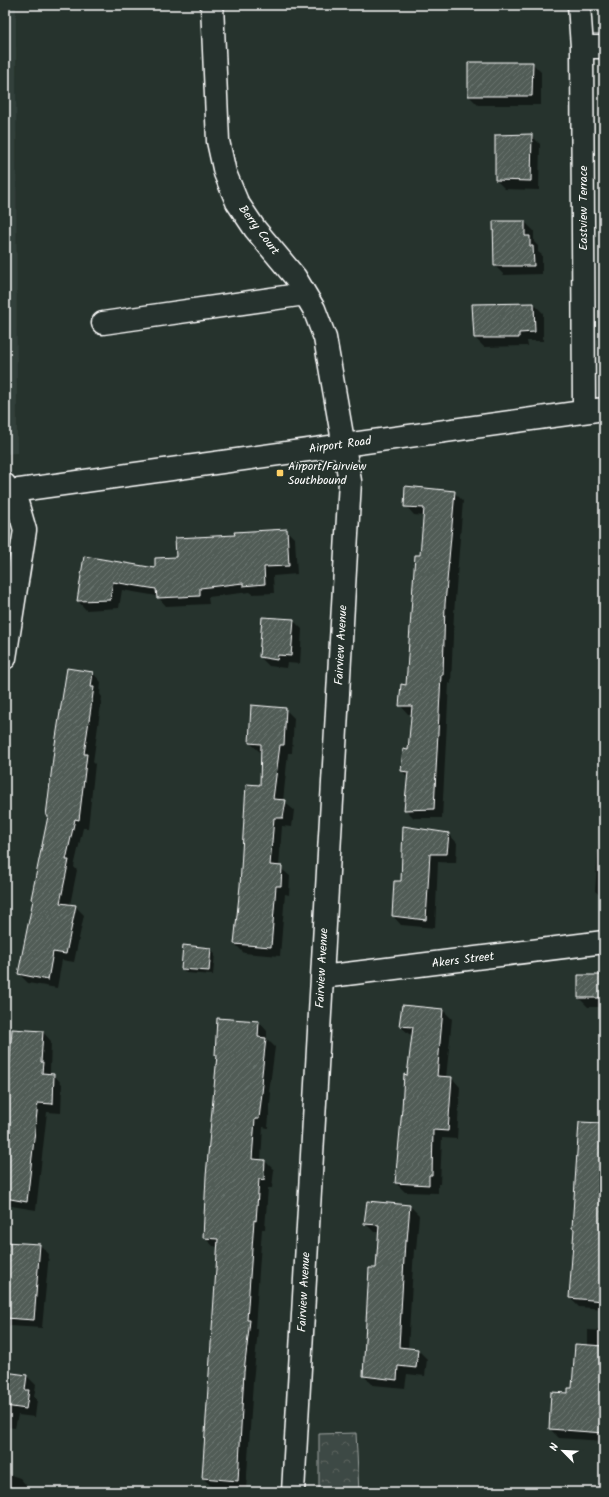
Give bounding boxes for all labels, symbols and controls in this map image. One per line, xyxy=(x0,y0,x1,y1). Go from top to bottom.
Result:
street label: Eastview Terrace xyxy=(574,165,593,250)
street label: Berry Court xyxy=(234,201,284,259)
street label: Airport Road xyxy=(308,431,373,459)
place label: Airport/Fairview Southbound xyxy=(288,457,367,490)
marker: Airport/Fairview Southbound xyxy=(275,468,285,478)
street label: Fairview Avenue xyxy=(329,604,353,686)
street label: Fairview Avenue xyxy=(310,927,334,1009)
street label: Akers Street xyxy=(431,947,496,973)
street label: Fairview Avenue xyxy=(292,1251,316,1333)
north arrow xyxy=(543,1431,583,1471)
text: N xyxy=(545,1440,564,1454)

